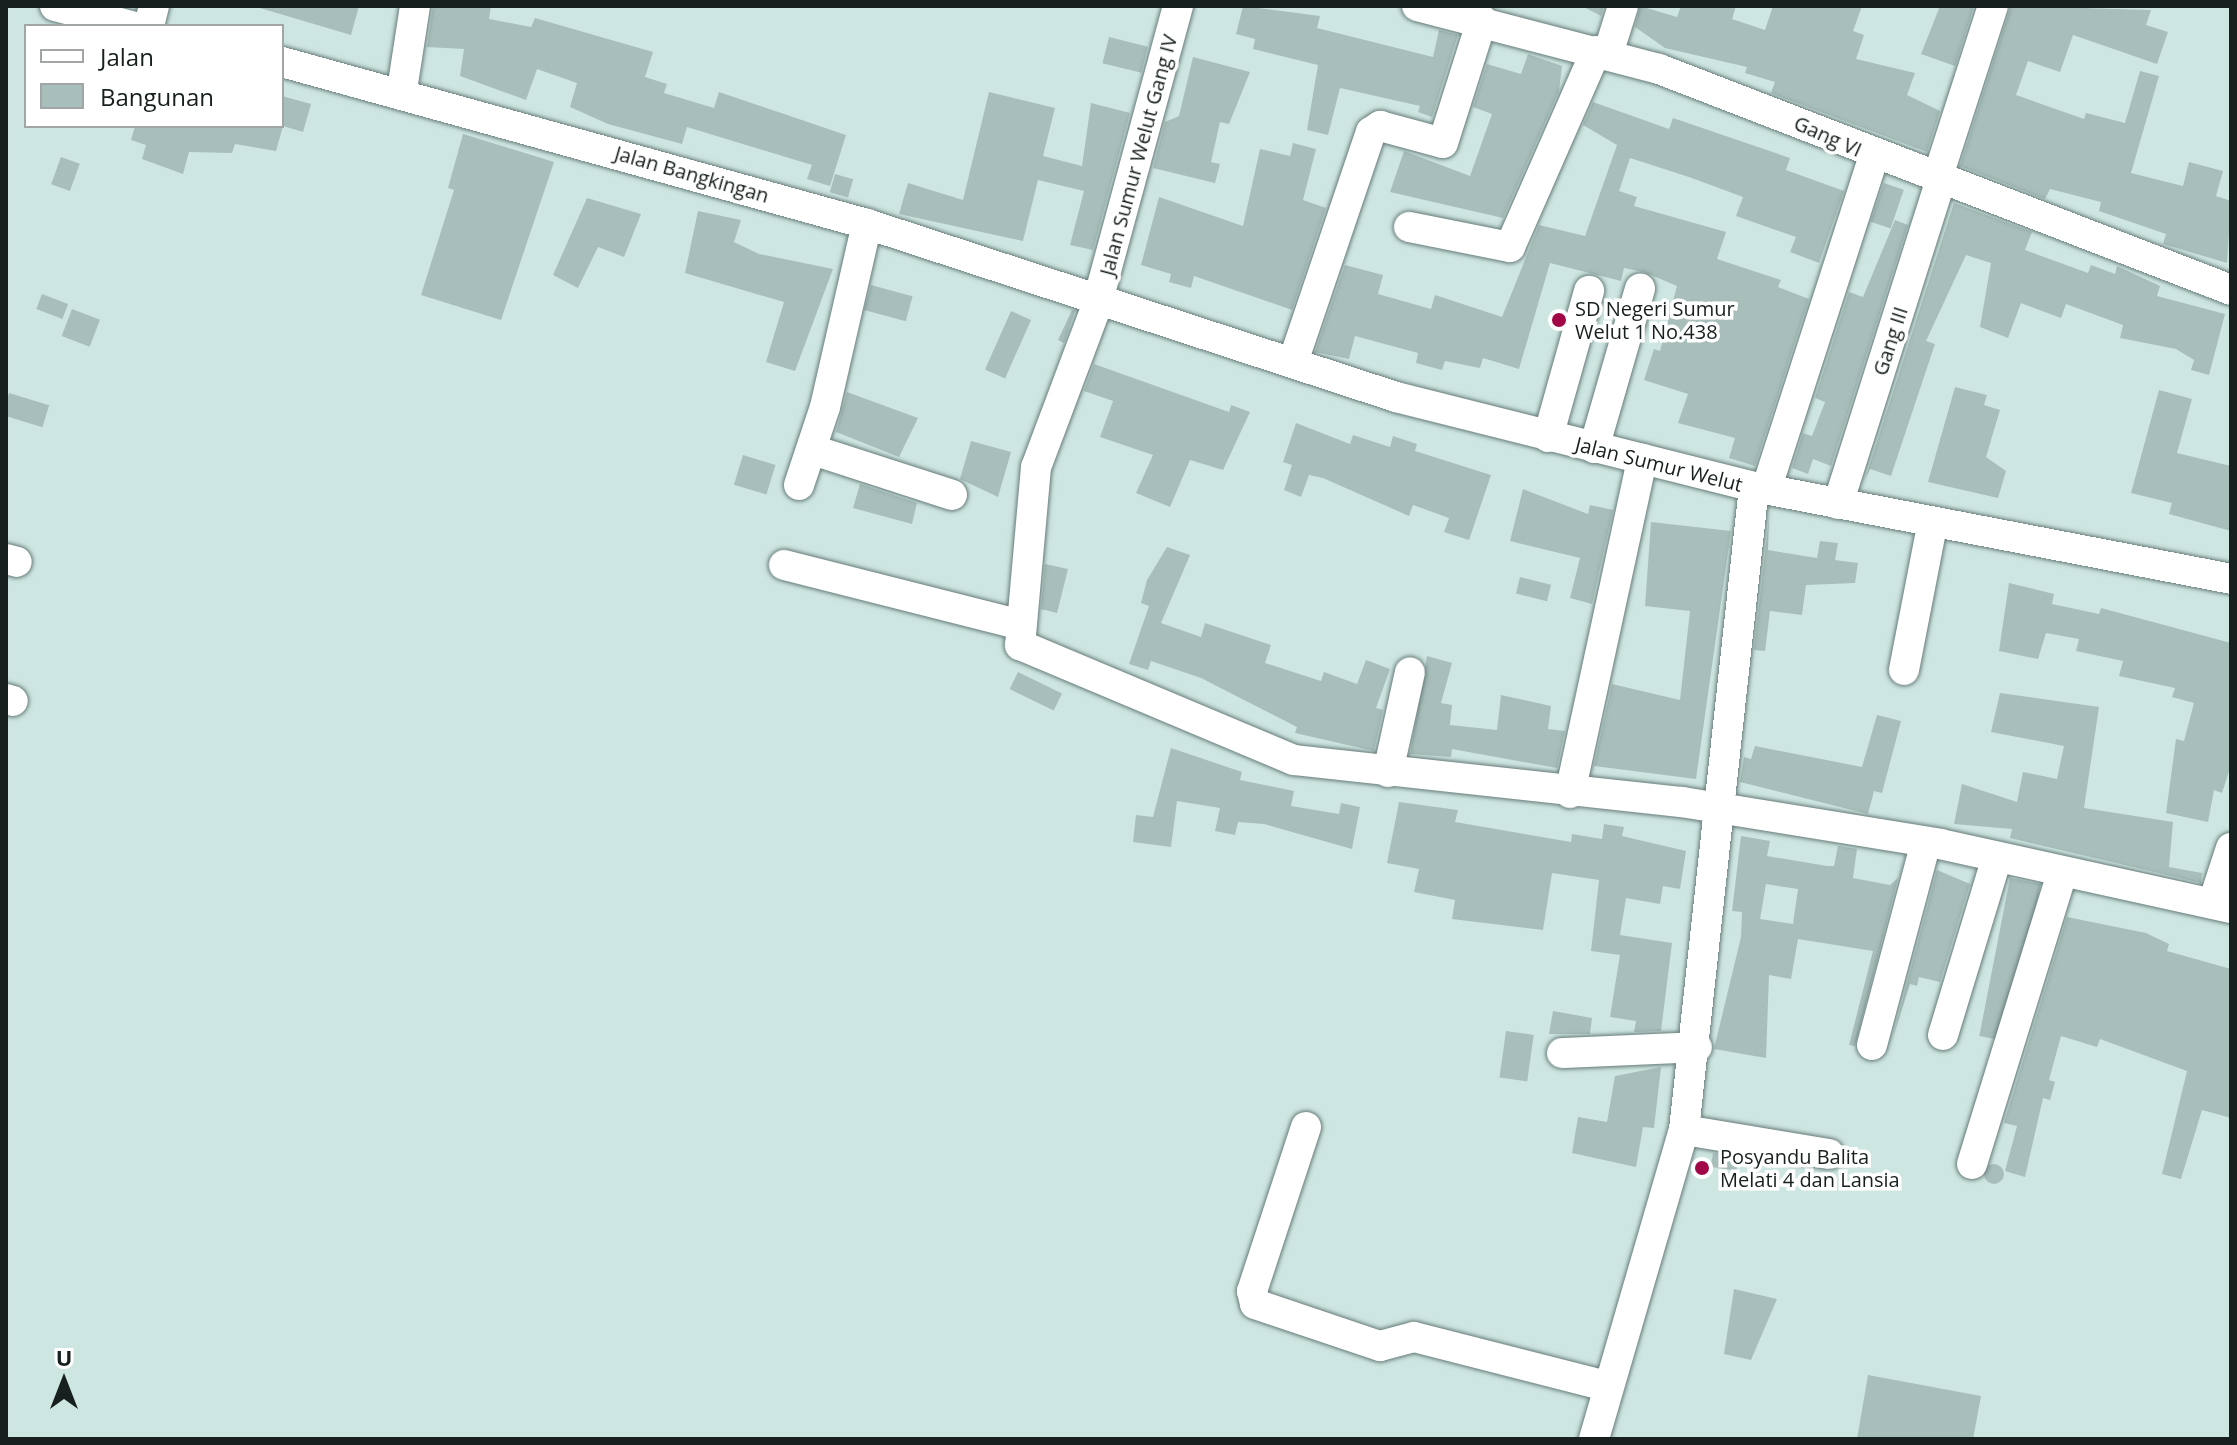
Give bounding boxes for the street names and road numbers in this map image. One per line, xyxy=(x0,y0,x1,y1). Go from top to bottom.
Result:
street label: Jalan Sumur Welut Gang IV xyxy=(1094,32,1182,278)
street label: Gang VI xyxy=(1790,110,1866,162)
street label: Jalan Bangkingan xyxy=(612,141,772,207)
street label: Gang III xyxy=(1868,304,1912,378)
street label: Jalan Sumur Welut xyxy=(1573,432,1745,496)

